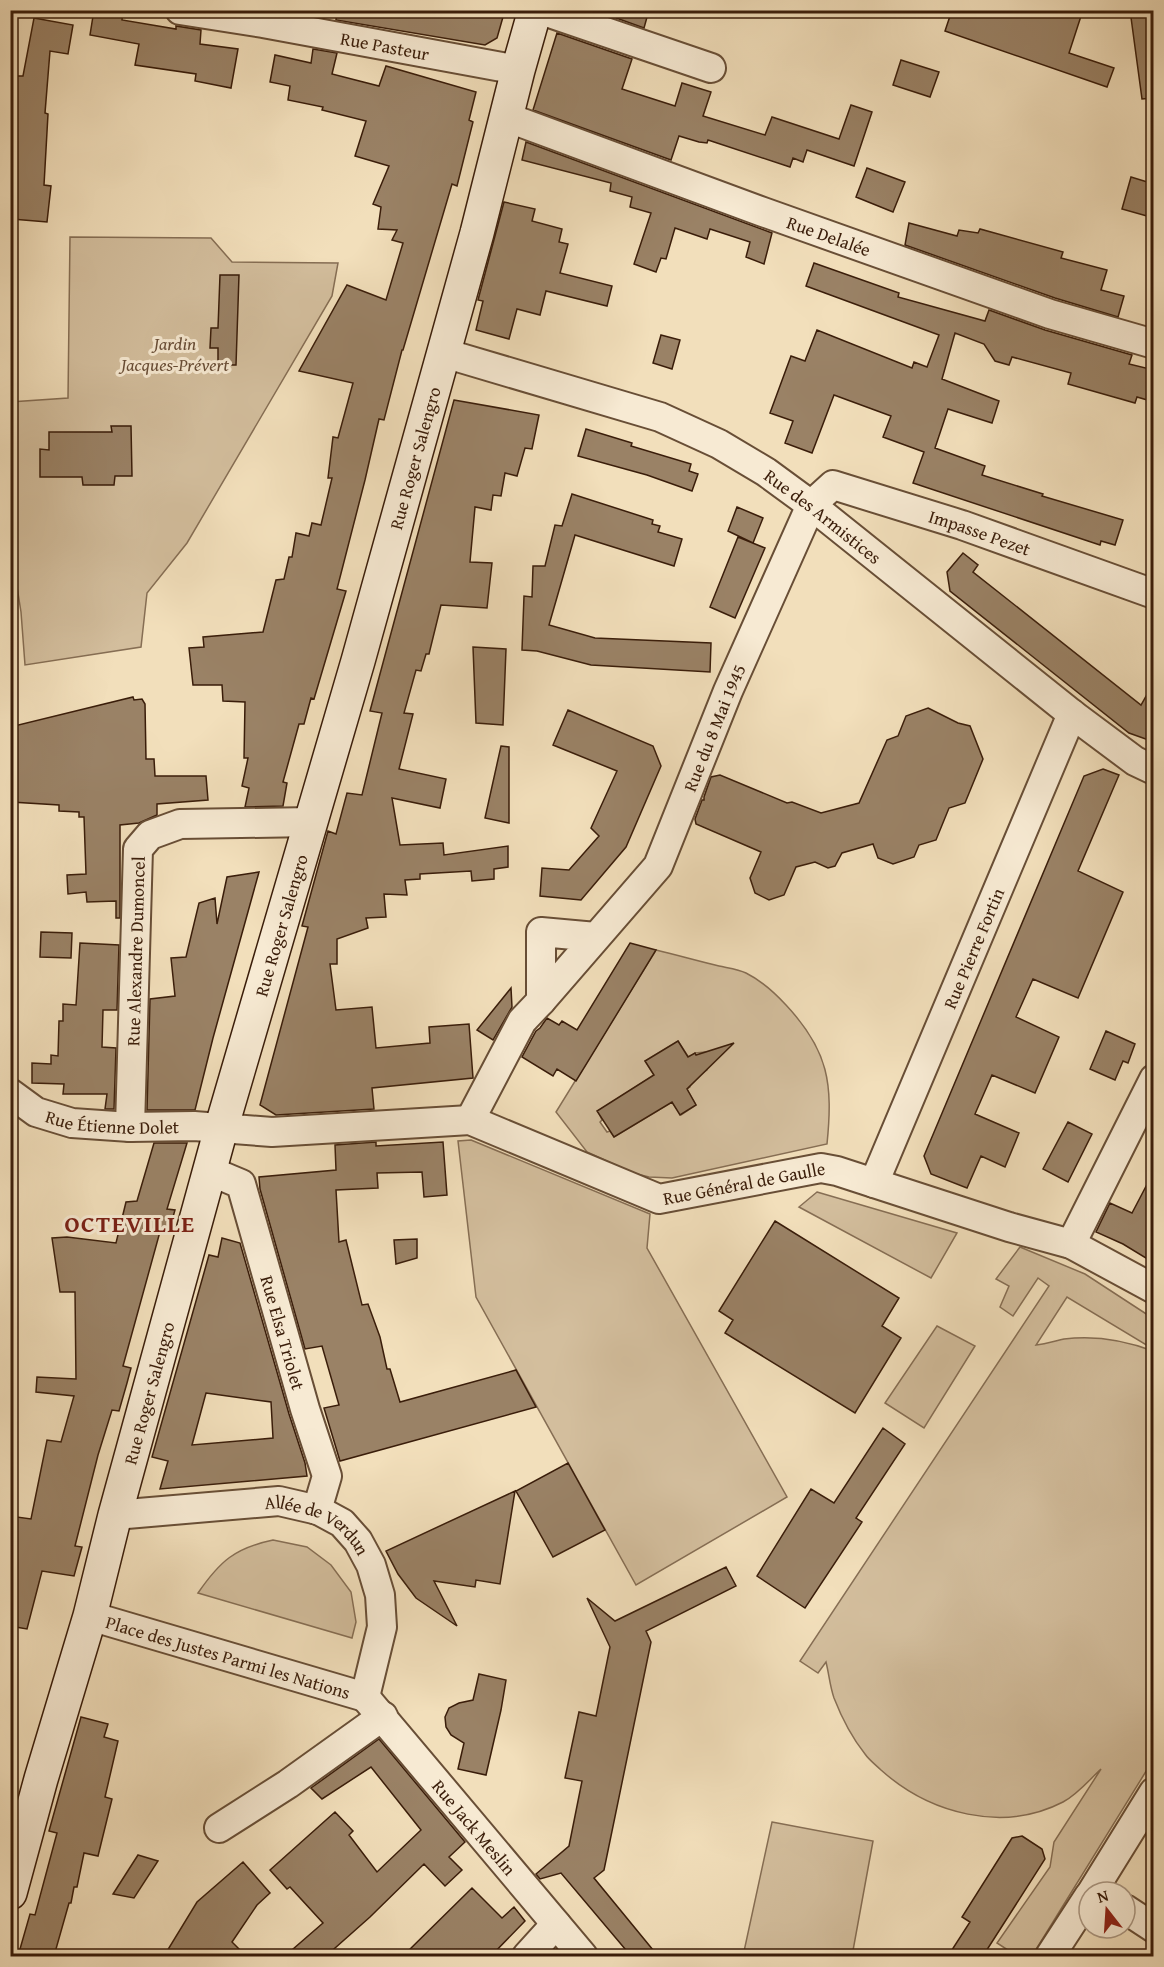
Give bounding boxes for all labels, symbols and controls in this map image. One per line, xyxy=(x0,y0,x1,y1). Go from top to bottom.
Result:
street label: Rue Pasteur xyxy=(338,24,432,67)
street label: Rue Delalée xyxy=(783,208,875,263)
park label: Jardin Jacques-Prévert xyxy=(118,330,229,378)
street label: Rue Roger Salengro xyxy=(382,384,447,533)
street label: Rue des Armistices xyxy=(759,462,888,570)
street label: Impasse Pezet xyxy=(926,502,1035,562)
street label: Rue du 8 Mai 1945 xyxy=(676,660,752,795)
street label: Rue Roger Salengro xyxy=(247,851,314,1000)
street label: Rue Alexandre Dumoncel xyxy=(119,856,151,1046)
street label: Rue Pierre Fortin xyxy=(936,883,1011,1013)
street label: Rue Étienne Dolet xyxy=(42,1102,180,1141)
street label: Rue Général de Gaulle xyxy=(661,1154,827,1211)
district label: OCTEVILLE xyxy=(64,1206,196,1241)
street label: Rue Elsa Triolet xyxy=(254,1272,313,1394)
street label: Rue Roger Salengro xyxy=(116,1318,181,1467)
street label: Allée de Verdun xyxy=(263,1487,377,1560)
street label: Place des Justes Parmi les Nations xyxy=(103,1608,354,1705)
street label: Rue Jack Meslin xyxy=(426,1773,523,1881)
north arrow xyxy=(1077,1880,1137,1940)
text: N xyxy=(1094,1883,1112,1909)

